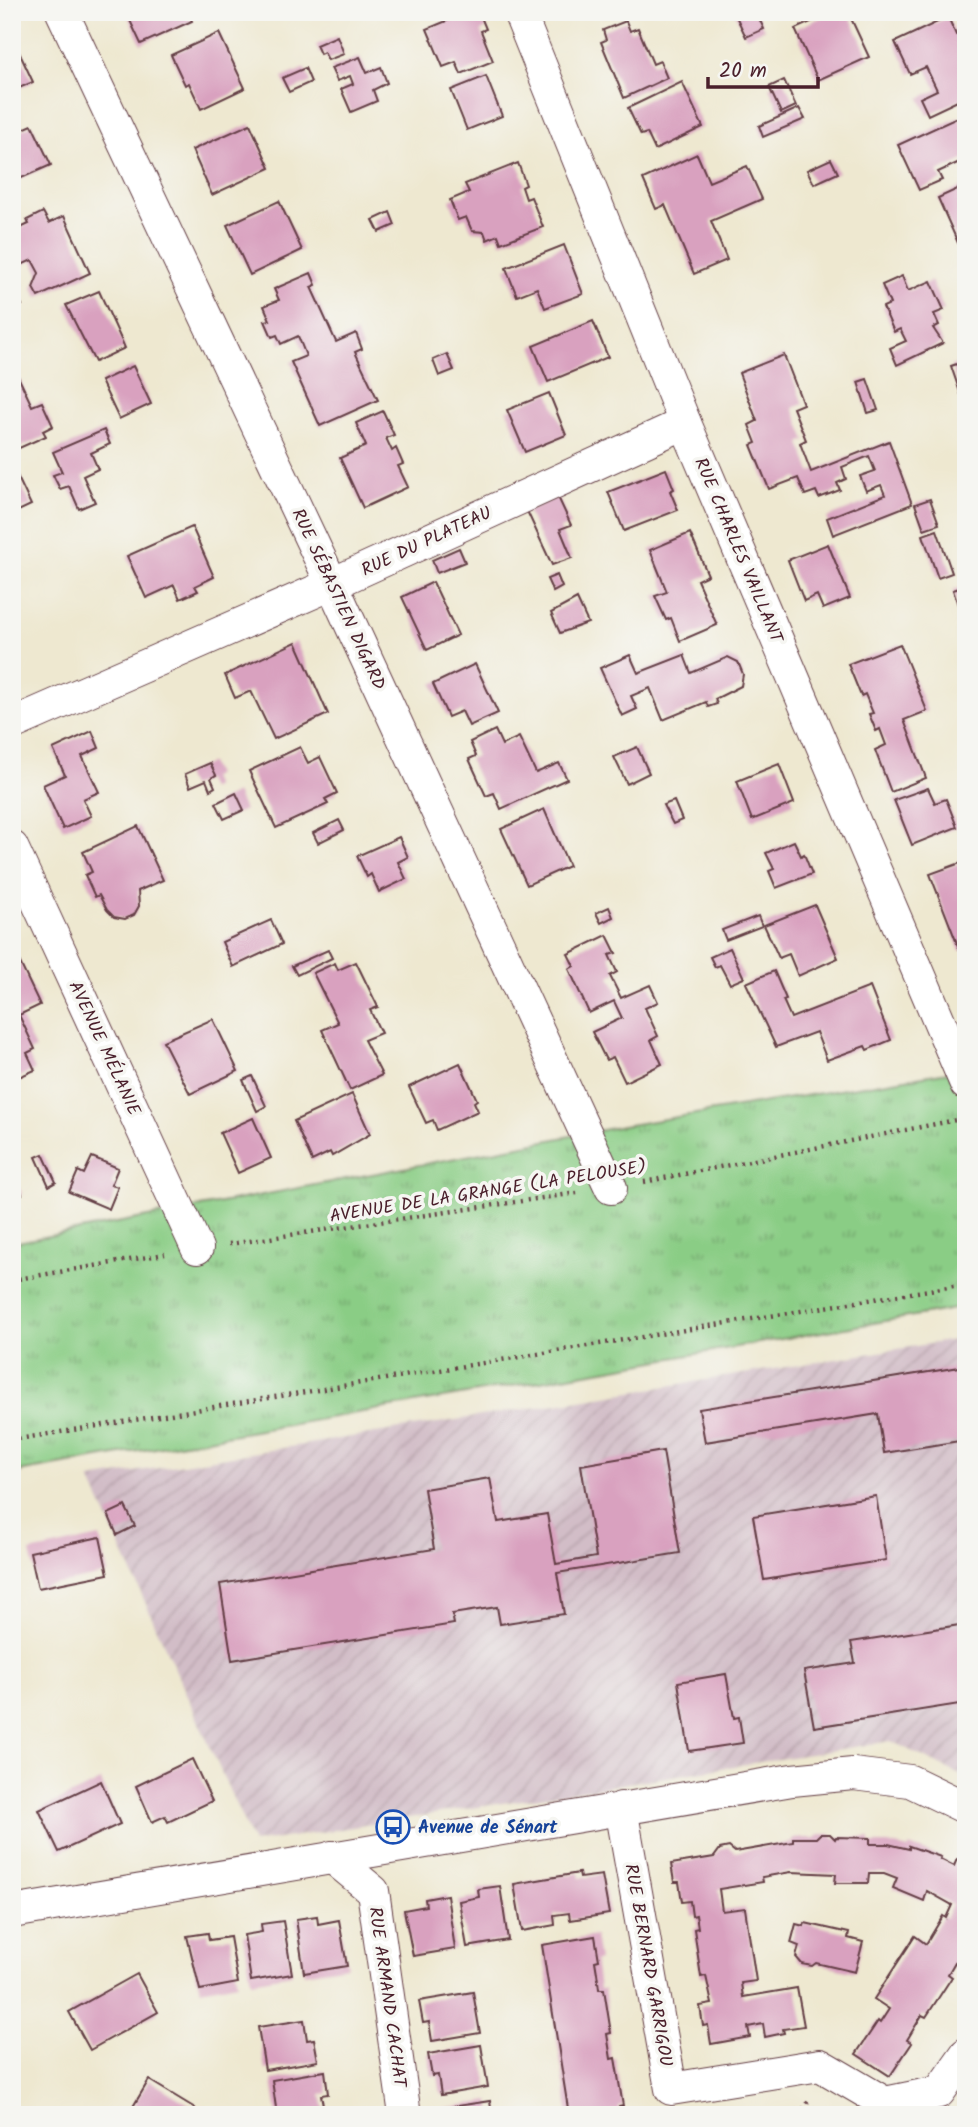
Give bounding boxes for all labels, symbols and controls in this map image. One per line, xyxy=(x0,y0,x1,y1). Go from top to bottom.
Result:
scale bar xyxy=(708,46,819,90)
text: 20 m xyxy=(719,55,767,88)
street label: RUE CHARLES VAILLANT xyxy=(685,453,790,649)
street label: RUE DU PLATEAU xyxy=(357,499,497,585)
street label: RUE SÉBASTIEN DIGARD xyxy=(283,504,393,696)
street label: AVENUE MÉLANIE xyxy=(60,977,148,1121)
street label: AVENUE DE LA GRANGE (LA PELOUSE) xyxy=(328,1153,649,1232)
bus stop icon: Avenue de Sénart xyxy=(374,1808,412,1846)
place label: Avenue de Sénart xyxy=(418,1814,558,1843)
street label: RUE BERNARD GARRIGOU xyxy=(615,1862,680,2069)
street label: RUE ARMAND CACHAT xyxy=(360,1905,414,2091)

